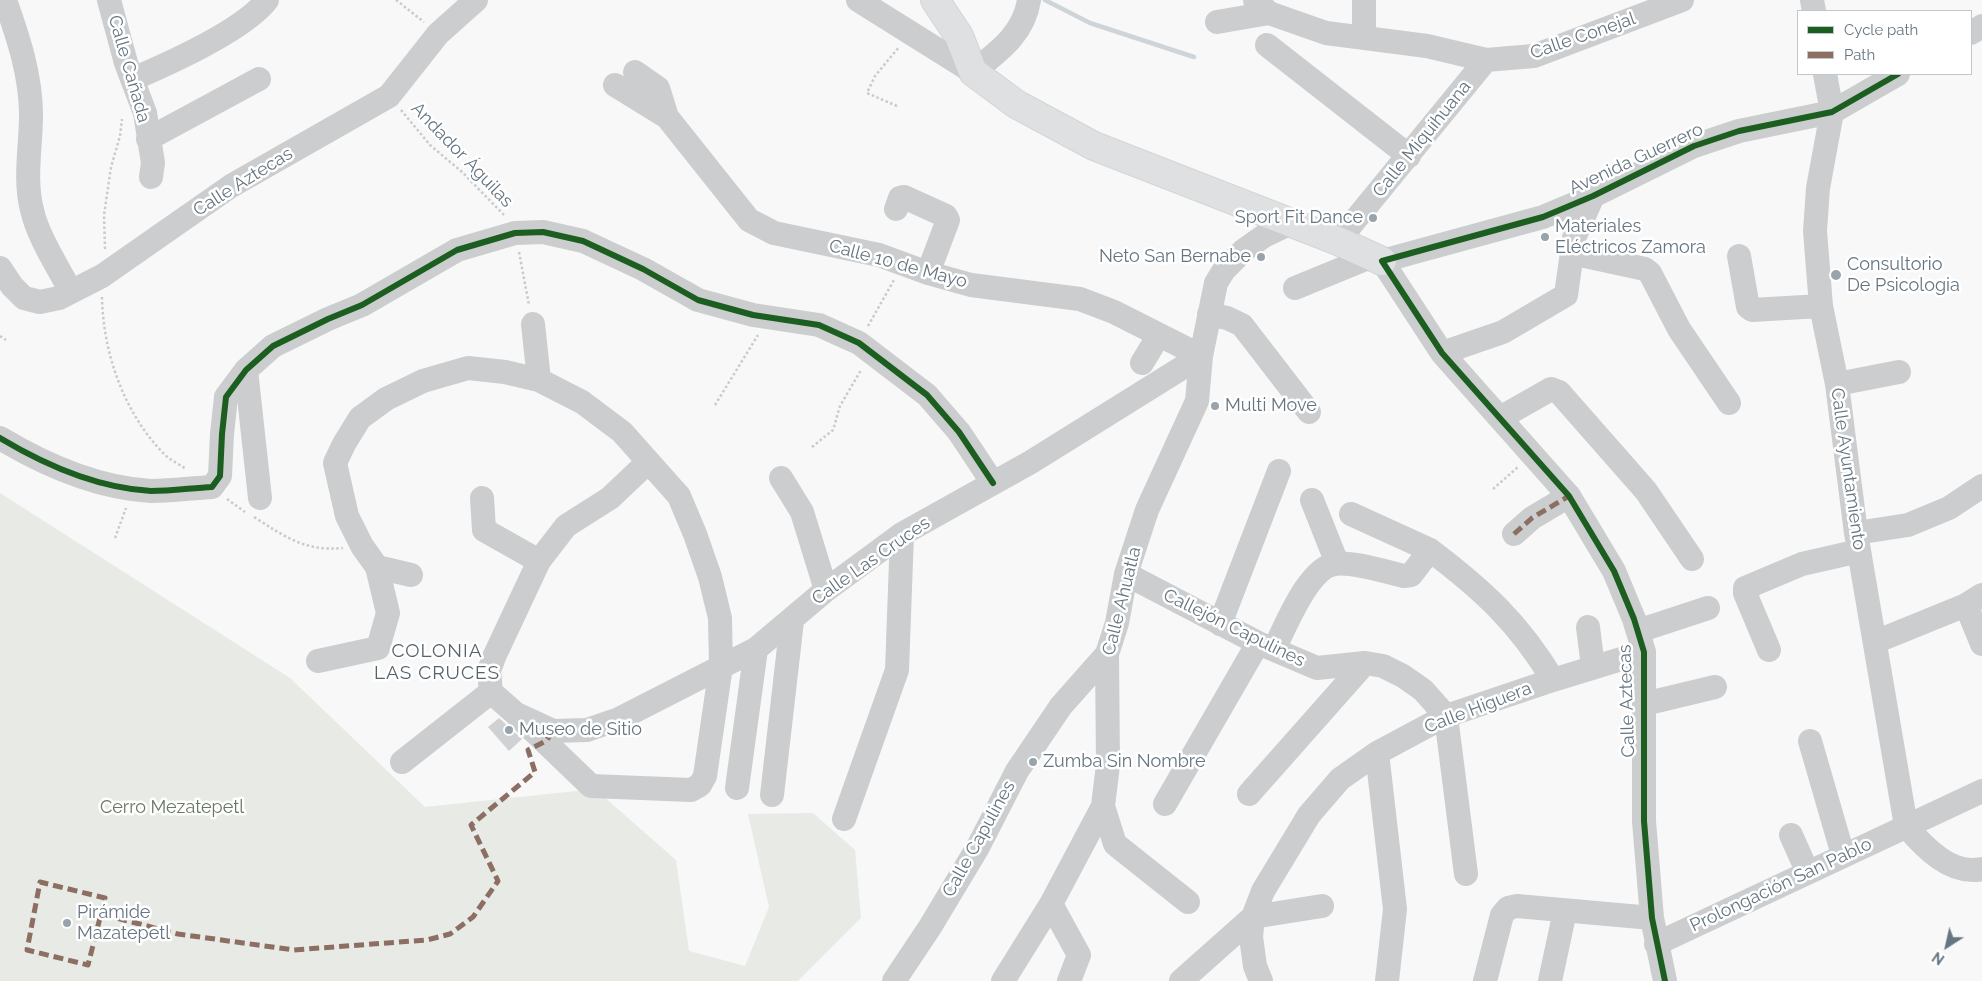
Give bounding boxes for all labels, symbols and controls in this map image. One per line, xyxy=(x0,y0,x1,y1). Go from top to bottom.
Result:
street label: Calle Conejal xyxy=(1527,8,1639,64)
legend xyxy=(1797,10,1972,75)
street label: Calle Cañada xyxy=(103,13,155,125)
text: Cycle path xyxy=(1844,21,1918,39)
text: Path xyxy=(1844,46,1875,64)
street label: Calle Miquihuana xyxy=(1368,76,1476,202)
street label: Andador Águilas xyxy=(406,98,518,212)
street label: Avenida Guerrero xyxy=(1566,119,1706,199)
street label: Calle Aztecas xyxy=(189,143,297,221)
place label: Sport Fit Dance xyxy=(1235,207,1363,229)
marker: Sport Fit Dance xyxy=(1367,212,1379,224)
place label: Materiales Eléctricos Zamora xyxy=(1555,216,1706,258)
marker: Materiales Eléctricos Zamora xyxy=(1539,231,1551,243)
street label: Calle 10 de Mayo xyxy=(827,235,969,293)
place label: Neto San Bernabe xyxy=(1099,246,1251,268)
marker: Neto San Bernabe xyxy=(1255,251,1267,263)
place label: Consultorio De Psicologia xyxy=(1847,254,1960,296)
marker: Consultorio De Psicologia xyxy=(1829,268,1843,282)
street label: Calle Ayuntamiento xyxy=(1826,387,1870,551)
place label: Multi Move xyxy=(1225,395,1317,417)
marker: Multi Move xyxy=(1209,400,1221,412)
street label: Calle Las Cruces xyxy=(808,512,934,610)
street label: Calle Ahuatla xyxy=(1098,545,1146,657)
street label: Callejón Capulines xyxy=(1160,584,1308,672)
district label: COLONIA LAS CRUCES xyxy=(373,640,501,684)
street label: Calle Aztecas xyxy=(1614,644,1640,758)
street label: Calle Higuera xyxy=(1421,678,1535,738)
place label: Museo de Sitio xyxy=(519,719,642,741)
marker: Museo de Sitio xyxy=(503,724,515,736)
place label: Zumba Sin Nombre xyxy=(1043,751,1205,773)
marker: Zumba Sin Nombre xyxy=(1027,756,1039,768)
street label: Calle Capulines xyxy=(938,777,1020,901)
park label: Cerro Mezatepetl xyxy=(100,797,244,819)
street label: Prolongación San Pablo xyxy=(1687,833,1875,937)
place label: Pirámide Mazatepetl xyxy=(77,902,170,944)
marker: Pirámide Mazatepetl xyxy=(61,917,73,929)
north arrow xyxy=(1922,921,1972,971)
text: N xyxy=(1929,949,1947,968)

